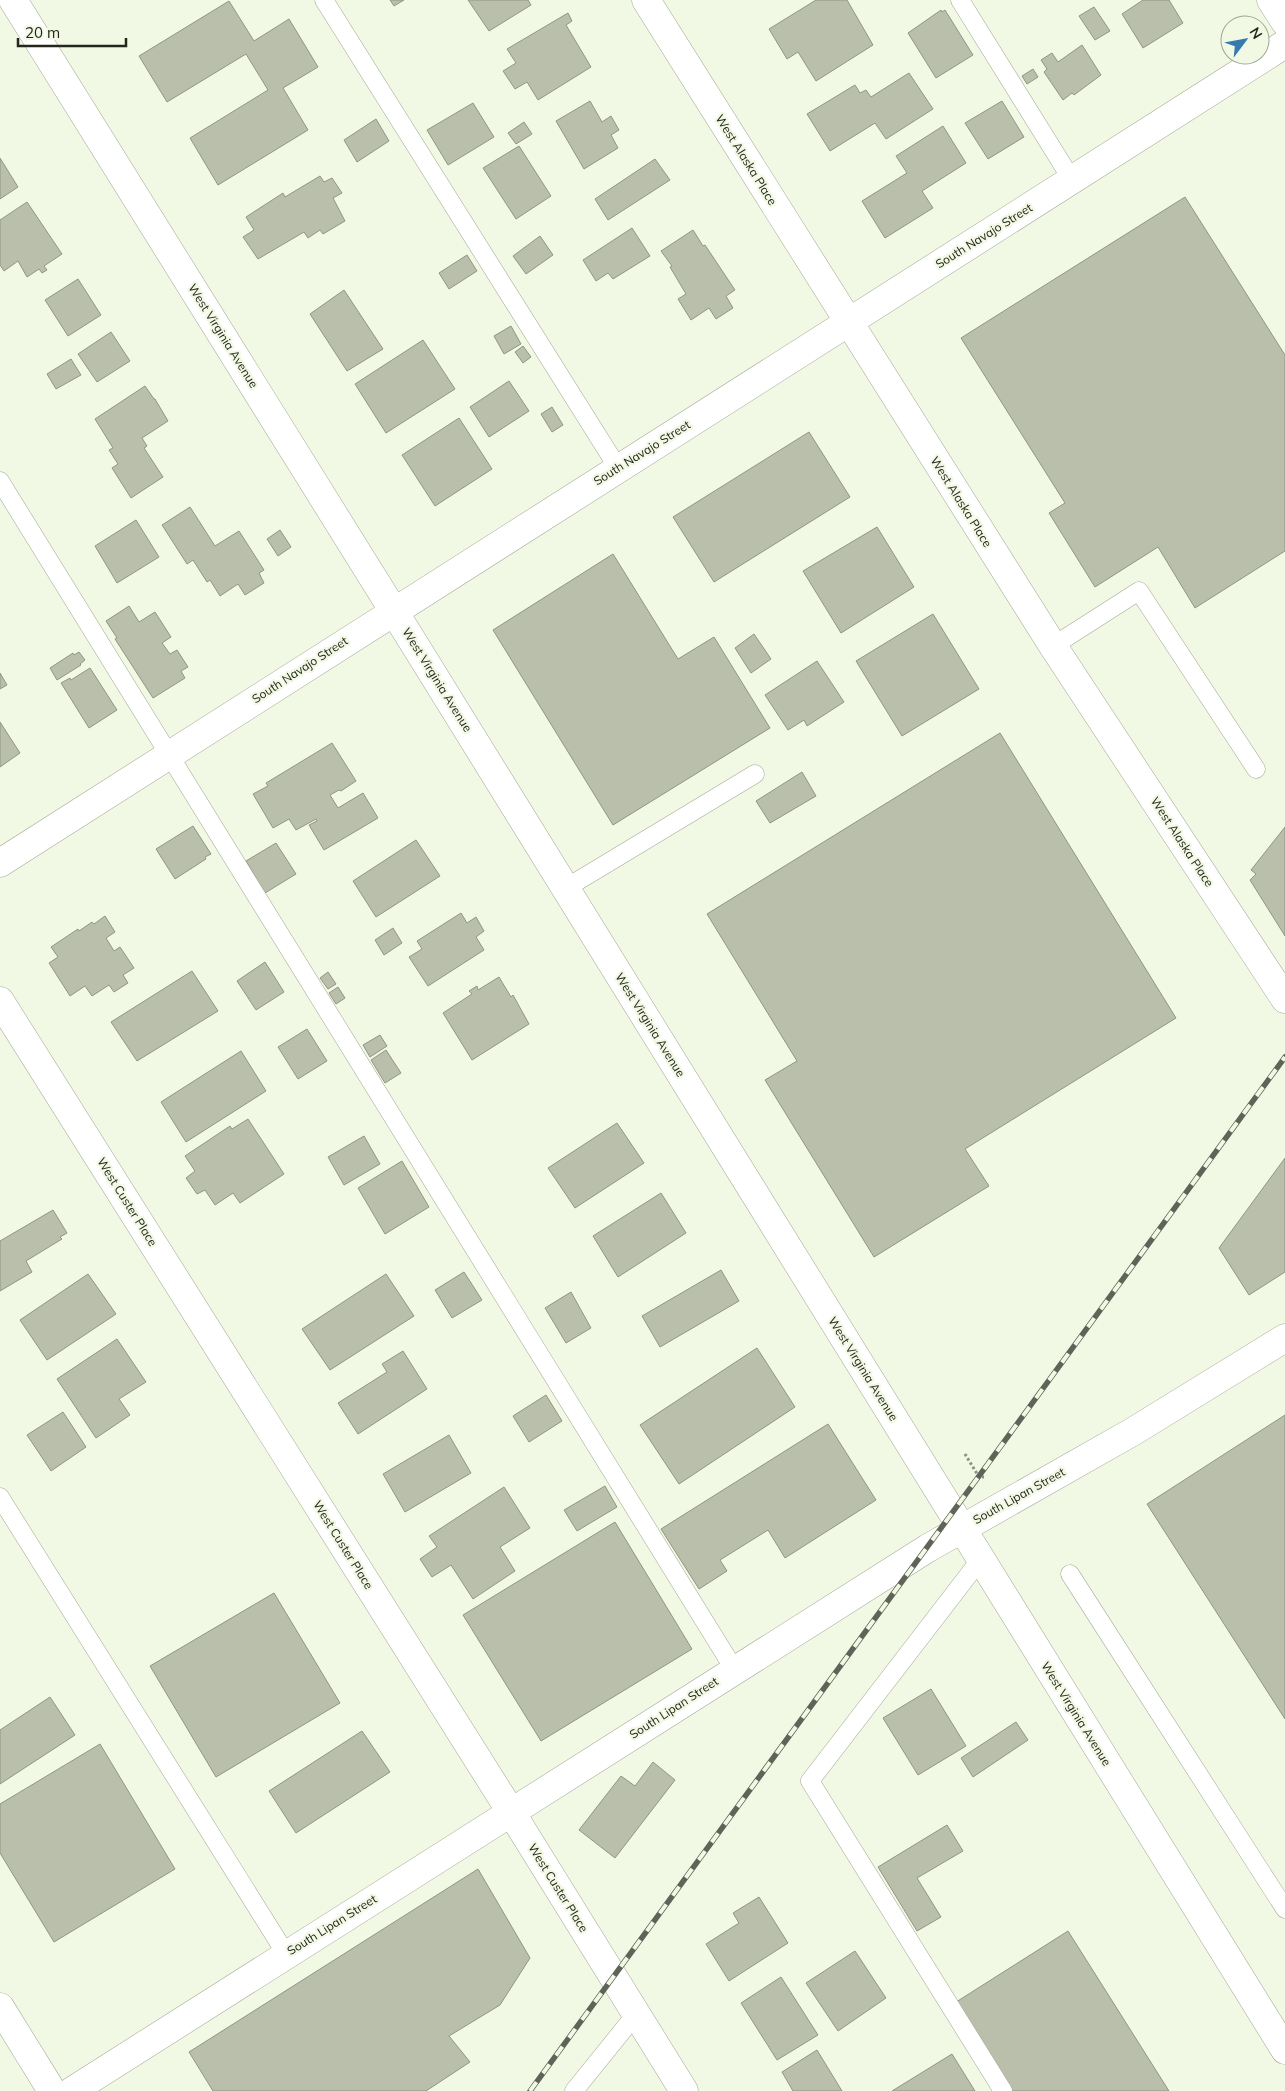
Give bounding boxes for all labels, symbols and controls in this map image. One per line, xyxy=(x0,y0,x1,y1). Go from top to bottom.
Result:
scale bar xyxy=(18,15,125,47)
north arrow xyxy=(1220,15,1270,65)
text: 20 m xyxy=(25,23,60,42)
text: N xyxy=(1246,24,1266,42)
street label: West Alaska Place xyxy=(713,112,780,208)
street label: South Navajo Street xyxy=(933,200,1035,271)
street label: West Virginia Avenue xyxy=(185,281,262,391)
street label: South Navajo Street xyxy=(591,417,693,488)
street label: West Alaska Place xyxy=(928,454,995,550)
street label: West Virginia Avenue xyxy=(399,625,476,735)
street label: South Navajo Street xyxy=(249,633,350,706)
street label: West Alaska Place xyxy=(1148,794,1217,889)
street label: West Virginia Avenue xyxy=(612,970,689,1080)
street label: West Custer Place xyxy=(94,1155,161,1249)
street label: West Virginia Avenue xyxy=(825,1314,902,1424)
street label: South Lipan Street xyxy=(970,1464,1067,1527)
street label: West Custer Place xyxy=(310,1498,377,1592)
street label: West Virginia Avenue xyxy=(1038,1659,1115,1769)
street label: South Lipan Street xyxy=(627,1673,721,1742)
street label: West Custer Place xyxy=(525,1841,592,1935)
street label: South Lipan Street xyxy=(284,1891,379,1958)

